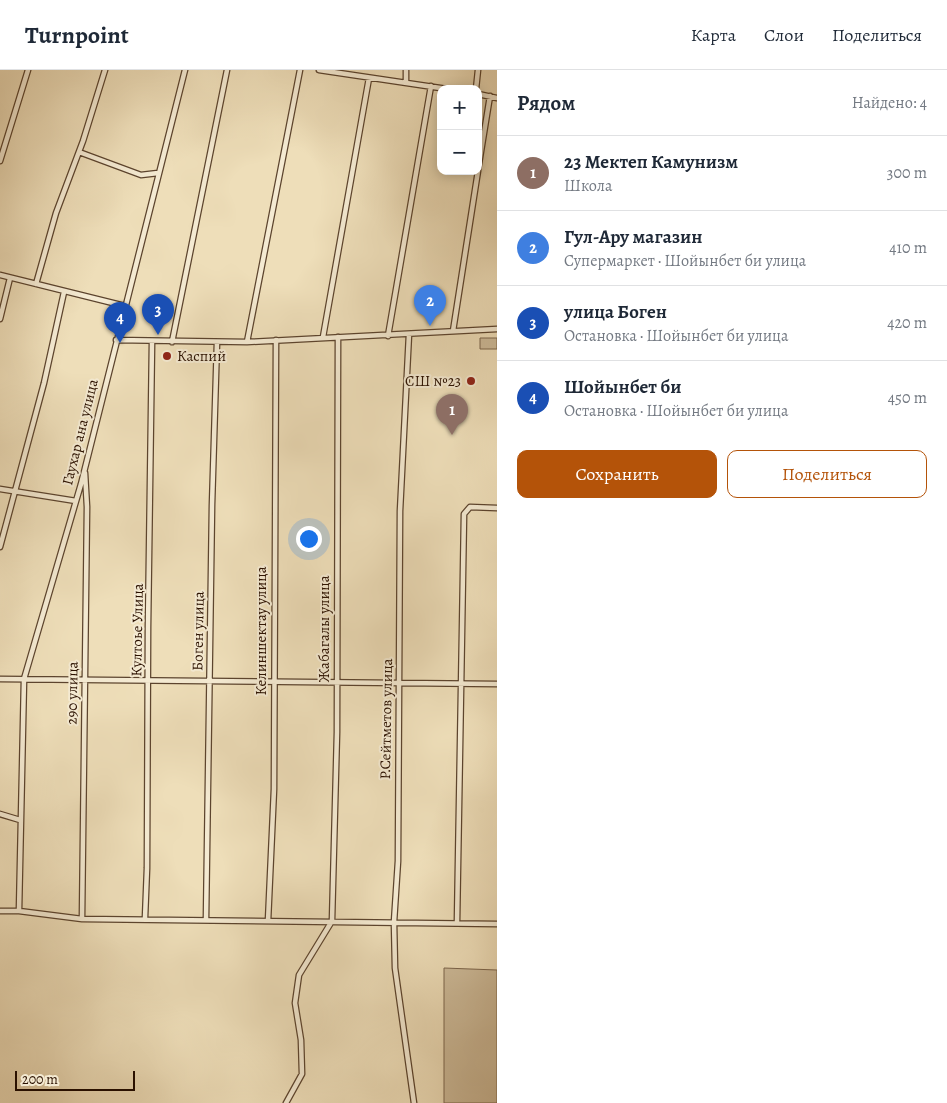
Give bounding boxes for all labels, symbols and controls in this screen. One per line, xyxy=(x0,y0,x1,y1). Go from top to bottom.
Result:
text: Turnpoint xyxy=(25,19,129,51)
text: Карта xyxy=(691,23,736,47)
text: Слои xyxy=(764,23,804,47)
text: Поделиться xyxy=(832,23,922,47)
map controls xyxy=(437,85,482,175)
button: + xyxy=(437,85,482,130)
text: Рядом xyxy=(517,89,575,117)
text: Найдено: 4 xyxy=(852,92,927,114)
button: − xyxy=(437,130,482,175)
text: 23 Мектеп Камунизм xyxy=(564,149,738,175)
text: 1 xyxy=(530,162,536,184)
text: 300 m xyxy=(887,162,927,184)
text: Школа xyxy=(564,175,612,197)
text: Гул-Ару магазин xyxy=(564,224,702,250)
text: 2 xyxy=(529,237,537,259)
text: 410 m xyxy=(889,237,927,259)
text: Супермаркет · Шойынбет би улица xyxy=(564,250,806,272)
pin: 2 xyxy=(414,285,446,326)
pin: 3 xyxy=(142,294,174,335)
text: улица Боген xyxy=(564,299,667,325)
pin: 4 xyxy=(104,302,136,343)
text: 3 xyxy=(530,312,536,334)
text: 420 m xyxy=(887,312,927,334)
text: Остановка · Шойынбет би улица xyxy=(564,325,788,347)
place label: Каспий xyxy=(177,346,226,366)
marker: Каспий xyxy=(161,350,173,362)
place label: СШ №23 xyxy=(405,371,461,391)
text: Шойынбет би xyxy=(564,374,682,400)
marker: СШ №23 xyxy=(465,375,477,387)
street label: Гаухар ана улица xyxy=(57,377,103,487)
text: 4 xyxy=(529,387,537,409)
text: 450 m xyxy=(888,387,927,409)
pin: 1 xyxy=(436,394,468,435)
text: Остановка · Шойынбет би улица xyxy=(564,400,788,422)
button: Сохранить xyxy=(517,450,717,498)
button: Поделиться xyxy=(727,450,927,498)
your location xyxy=(296,526,322,552)
street label: Келиншектау улица xyxy=(251,566,271,696)
street label: Жабагалы улица xyxy=(314,575,334,683)
street label: Култоье Улица xyxy=(126,583,148,677)
street label: Боген улица xyxy=(187,591,209,671)
street label: Р.Сейтметов улица xyxy=(375,658,397,780)
street label: 290 улица xyxy=(61,661,83,725)
scale bar xyxy=(15,1068,135,1091)
text: 200 m xyxy=(22,1070,58,1089)

